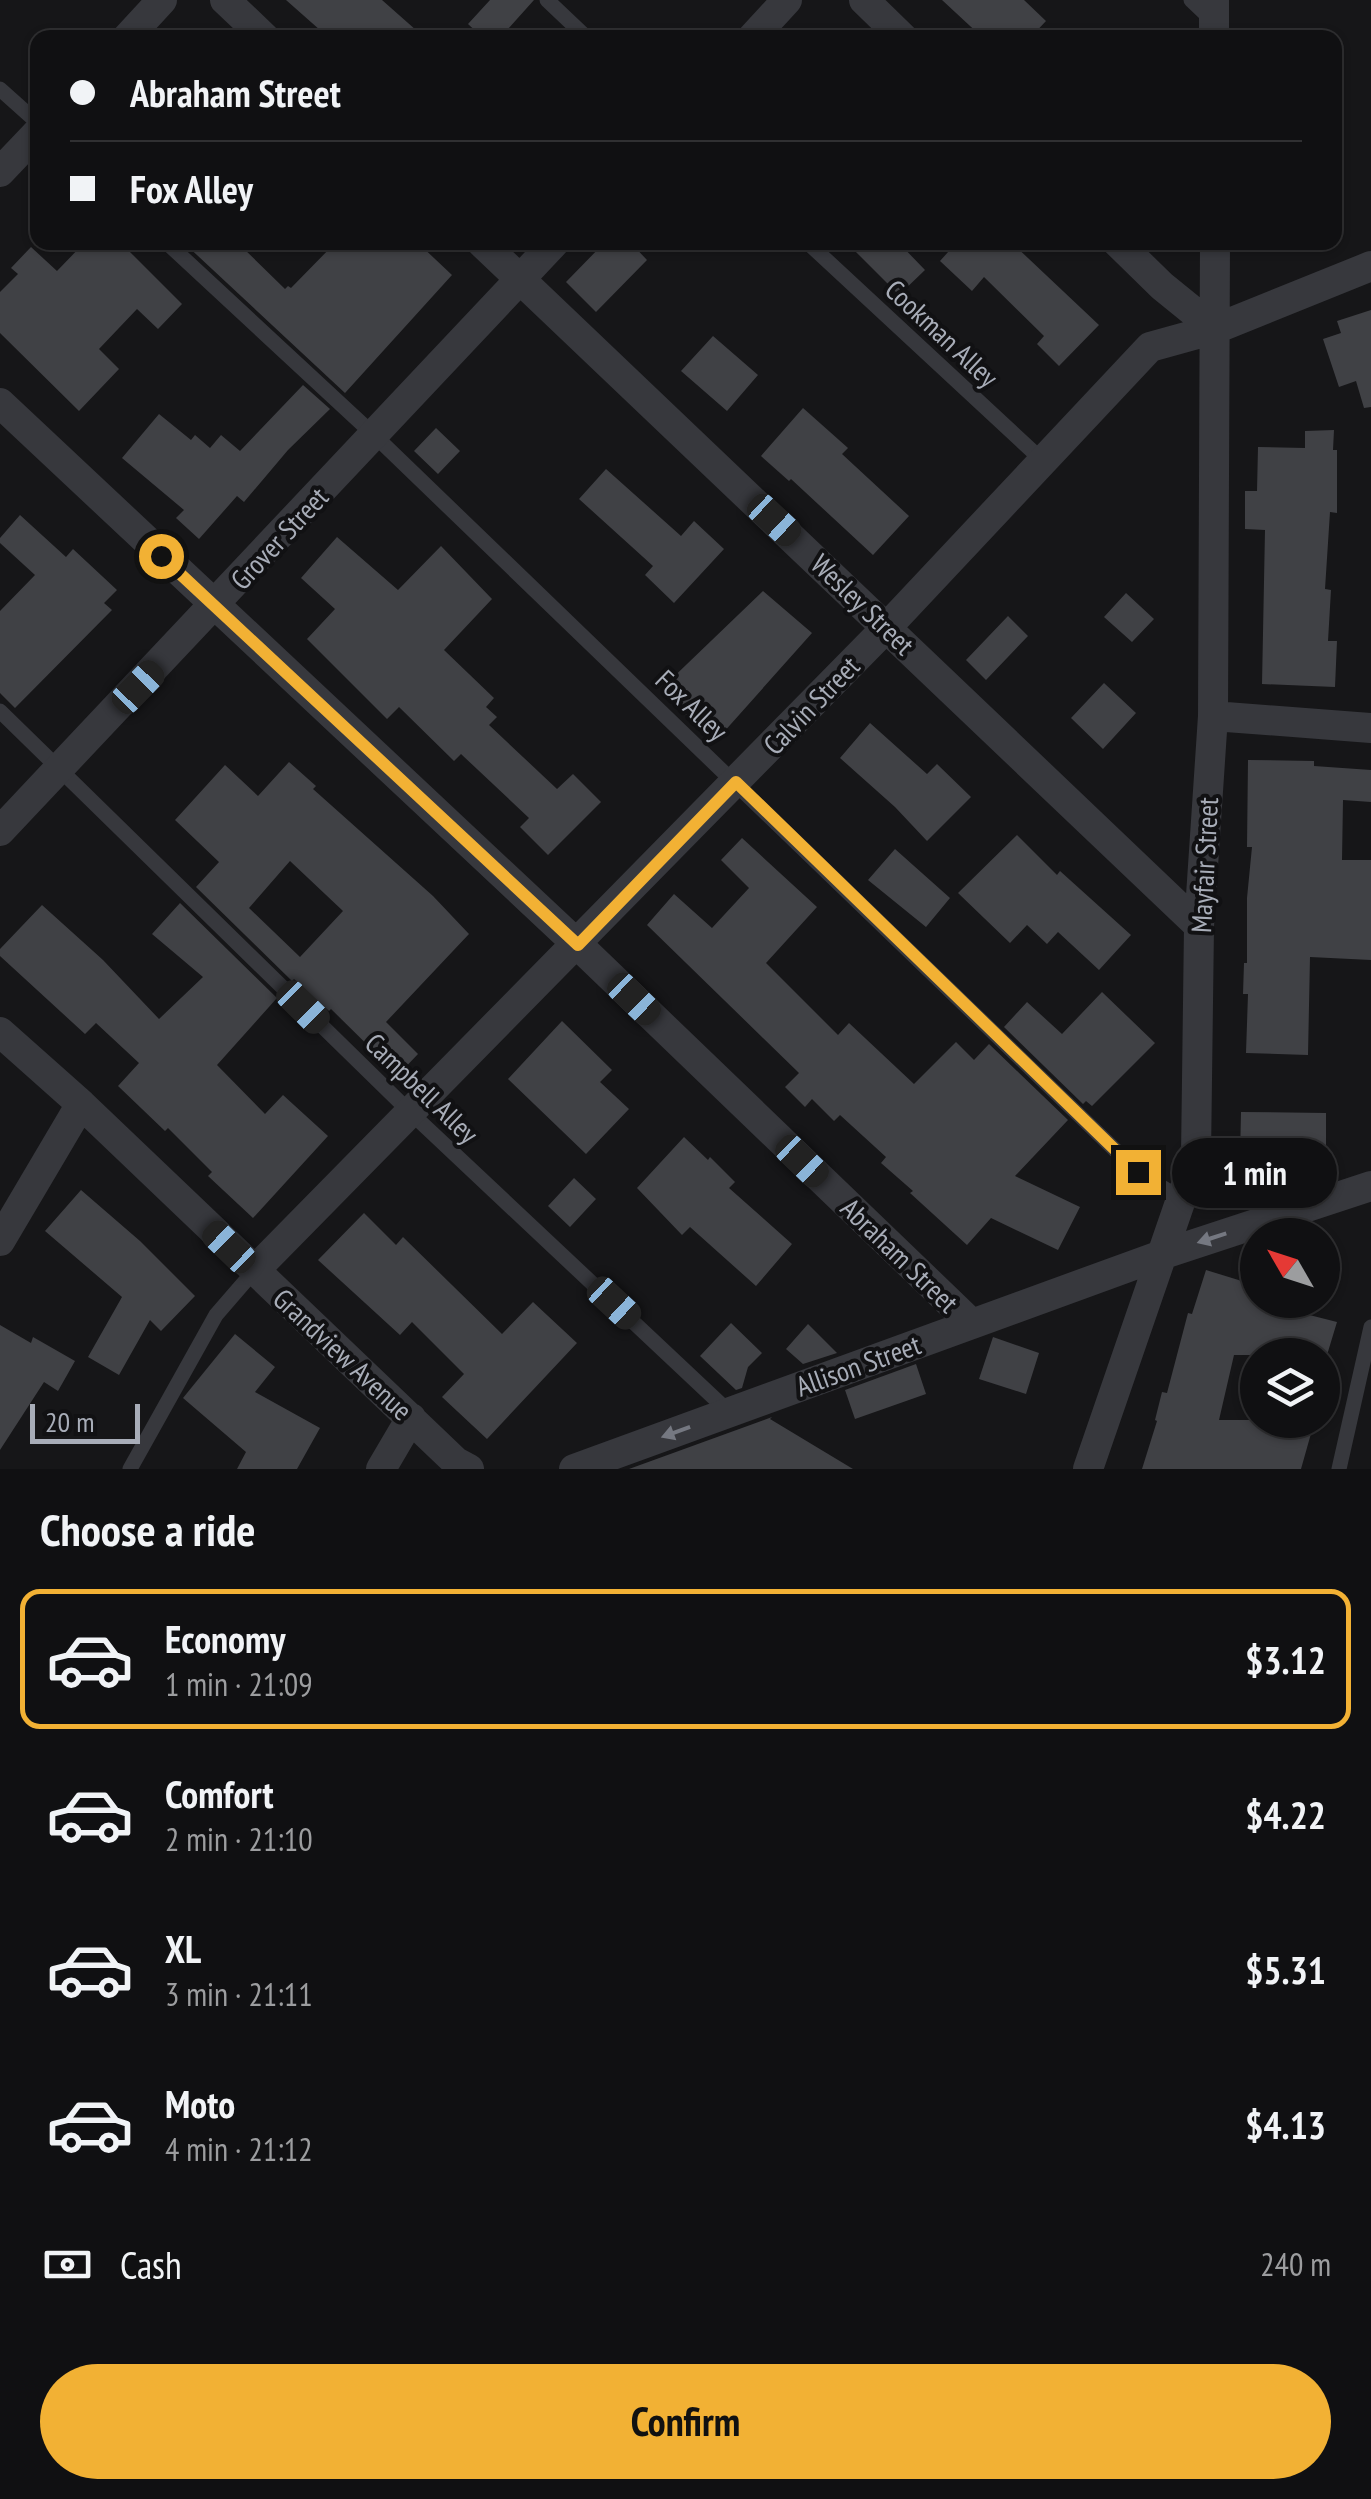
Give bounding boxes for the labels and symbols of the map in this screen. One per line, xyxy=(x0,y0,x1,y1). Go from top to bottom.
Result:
street label: Cookman Alley xyxy=(877,271,1007,395)
street label: Grover Street xyxy=(222,479,336,597)
car xyxy=(742,489,806,551)
route start xyxy=(139,534,184,579)
street label: Wesley Street xyxy=(803,546,923,663)
street label: Calvin Street xyxy=(755,648,867,762)
car xyxy=(106,655,170,719)
street label: Fox Alley xyxy=(648,661,737,749)
street label: Mayfair Street xyxy=(1182,796,1226,934)
car xyxy=(602,967,666,1031)
car xyxy=(271,975,335,1039)
street label: Campbell Alley xyxy=(357,1025,487,1152)
car xyxy=(770,1129,834,1193)
callout: 1 min xyxy=(1173,1137,1338,1207)
route end xyxy=(1116,1150,1161,1195)
street label: Abraham Street xyxy=(833,1190,967,1321)
car xyxy=(197,1215,261,1279)
north arrow xyxy=(1240,1218,1340,1318)
one-way arrow xyxy=(1196,1232,1226,1247)
car xyxy=(582,1272,646,1334)
street label: Grandview Avenue xyxy=(266,1280,420,1428)
street label: Allison Street xyxy=(791,1325,926,1405)
scale bar xyxy=(30,1399,140,1444)
one-way arrow xyxy=(660,1425,690,1440)

